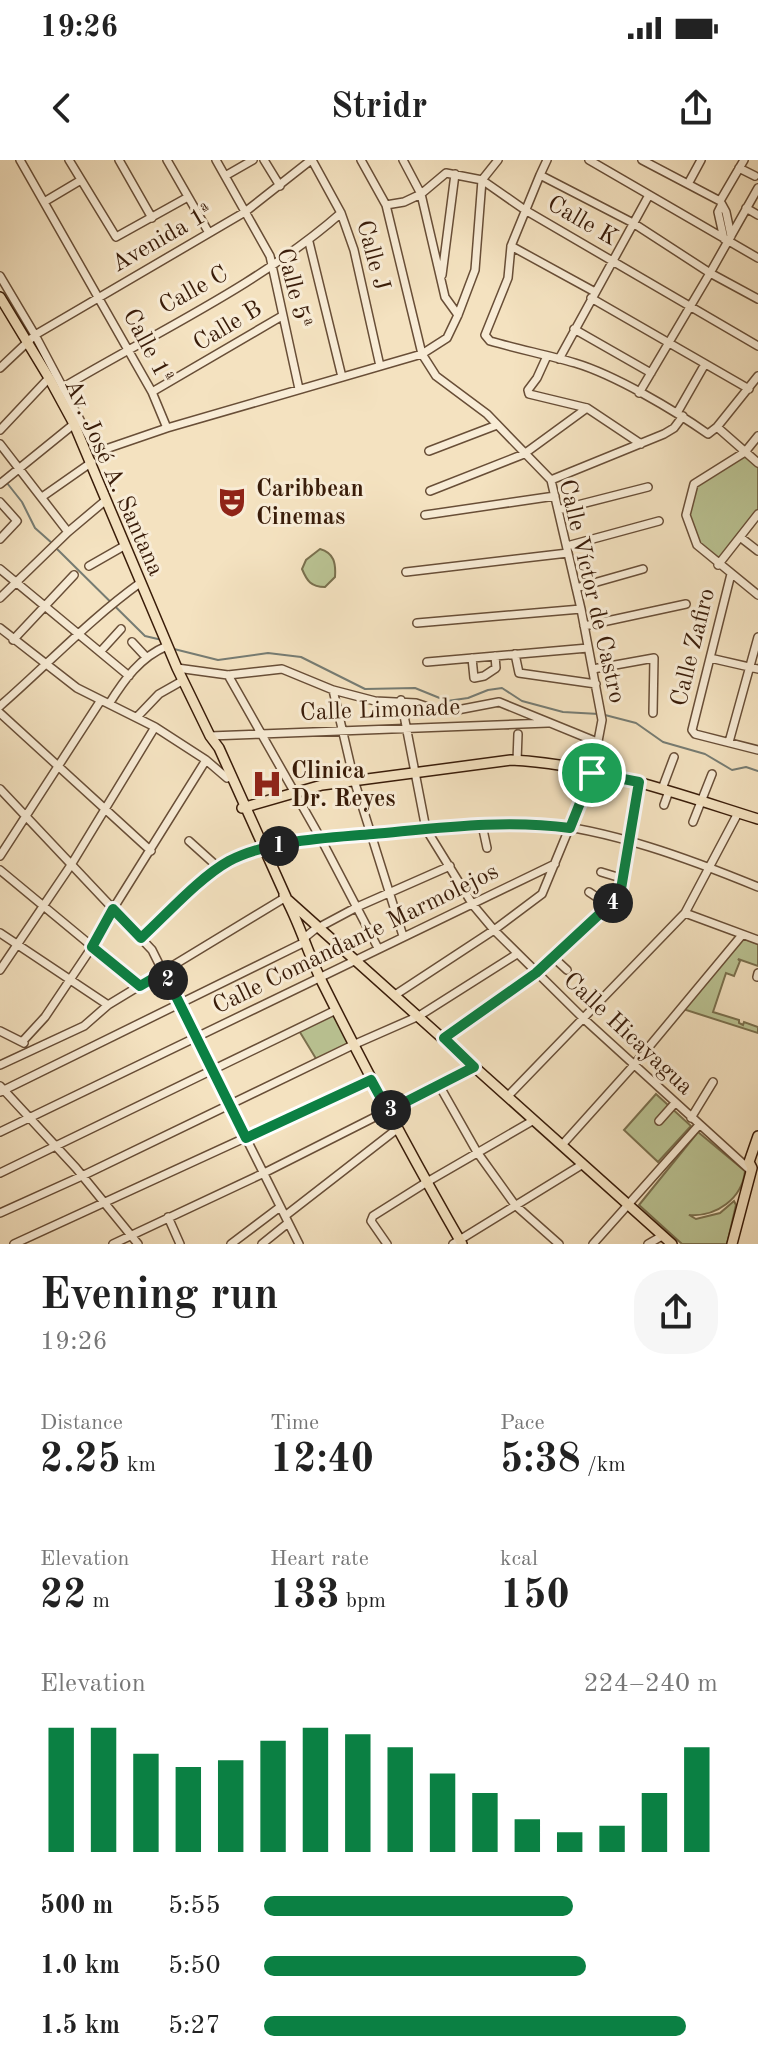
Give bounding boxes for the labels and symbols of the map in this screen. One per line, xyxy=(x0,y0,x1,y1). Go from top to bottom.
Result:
street label: Calle K xyxy=(543,192,621,251)
street label: Avenida 1ª xyxy=(108,200,218,277)
street label: Calle J xyxy=(351,218,393,293)
street label: Calle 5ª xyxy=(272,246,315,331)
street label: Calle C xyxy=(155,262,232,319)
street label: Calle B xyxy=(190,297,266,356)
street label: Calle 1ª xyxy=(117,305,177,389)
street label: Av. José A. Santana xyxy=(59,376,167,580)
street label: Calle Víctor de Castro xyxy=(554,477,628,706)
place label: Caribbean Cinemas xyxy=(256,478,364,530)
theatre icon: Caribbean Cinemas xyxy=(215,485,249,519)
street label: Calle Zafiro xyxy=(668,586,720,709)
street label: Calle Limonade xyxy=(299,696,461,726)
pin xyxy=(558,739,626,807)
place label: Clinica Dr. Reyes xyxy=(291,760,396,812)
hospital icon: Clinica Dr. Reyes xyxy=(250,767,284,801)
pin: 1 xyxy=(259,826,299,866)
street label: Calle Comandante Marmolejos xyxy=(209,860,502,1019)
pin: 4 xyxy=(593,883,633,923)
pin: 2 xyxy=(148,960,188,1000)
street label: Calle Hicayagua xyxy=(558,969,697,1100)
pin: 3 xyxy=(371,1090,411,1130)

